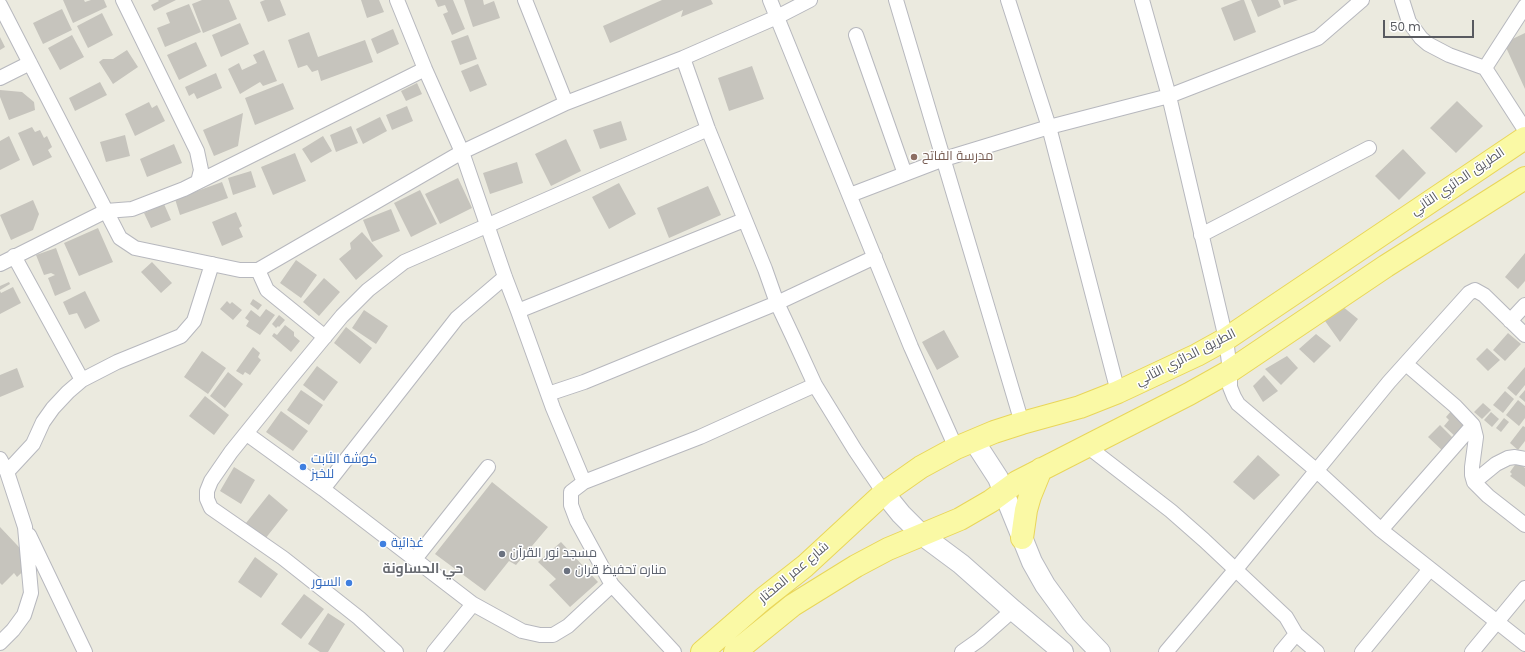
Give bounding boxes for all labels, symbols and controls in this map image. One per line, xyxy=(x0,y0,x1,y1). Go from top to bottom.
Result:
scale bar xyxy=(1385,12,1476,38)
text: 50 m xyxy=(1390,18,1421,35)
street label: الطريق الدائري الثاني xyxy=(1408,145,1508,219)
place label: مدرسة الفاتح xyxy=(922,149,993,165)
marker: مدرسة الفاتح xyxy=(909,152,919,162)
street label: الطريق الدائري الثاني xyxy=(1133,326,1239,390)
place label: كوشة الثابت للخبز xyxy=(311,452,377,483)
marker: كوشة الثابت للخبز xyxy=(298,462,308,472)
place label: غذائية xyxy=(391,536,424,552)
marker: غذائية xyxy=(378,539,388,549)
street label: شارع عمر المختار xyxy=(756,539,832,607)
place label: مسجد نور القرآن xyxy=(510,546,597,562)
marker: مسجد نور القرآن xyxy=(497,549,507,559)
district label: حي الحساونة xyxy=(383,561,463,577)
place label: مناره تحفيظ قران xyxy=(575,563,667,579)
marker: مناره تحفيظ قران xyxy=(562,566,572,576)
place label: السور xyxy=(312,575,341,591)
marker: السور xyxy=(344,578,354,588)

